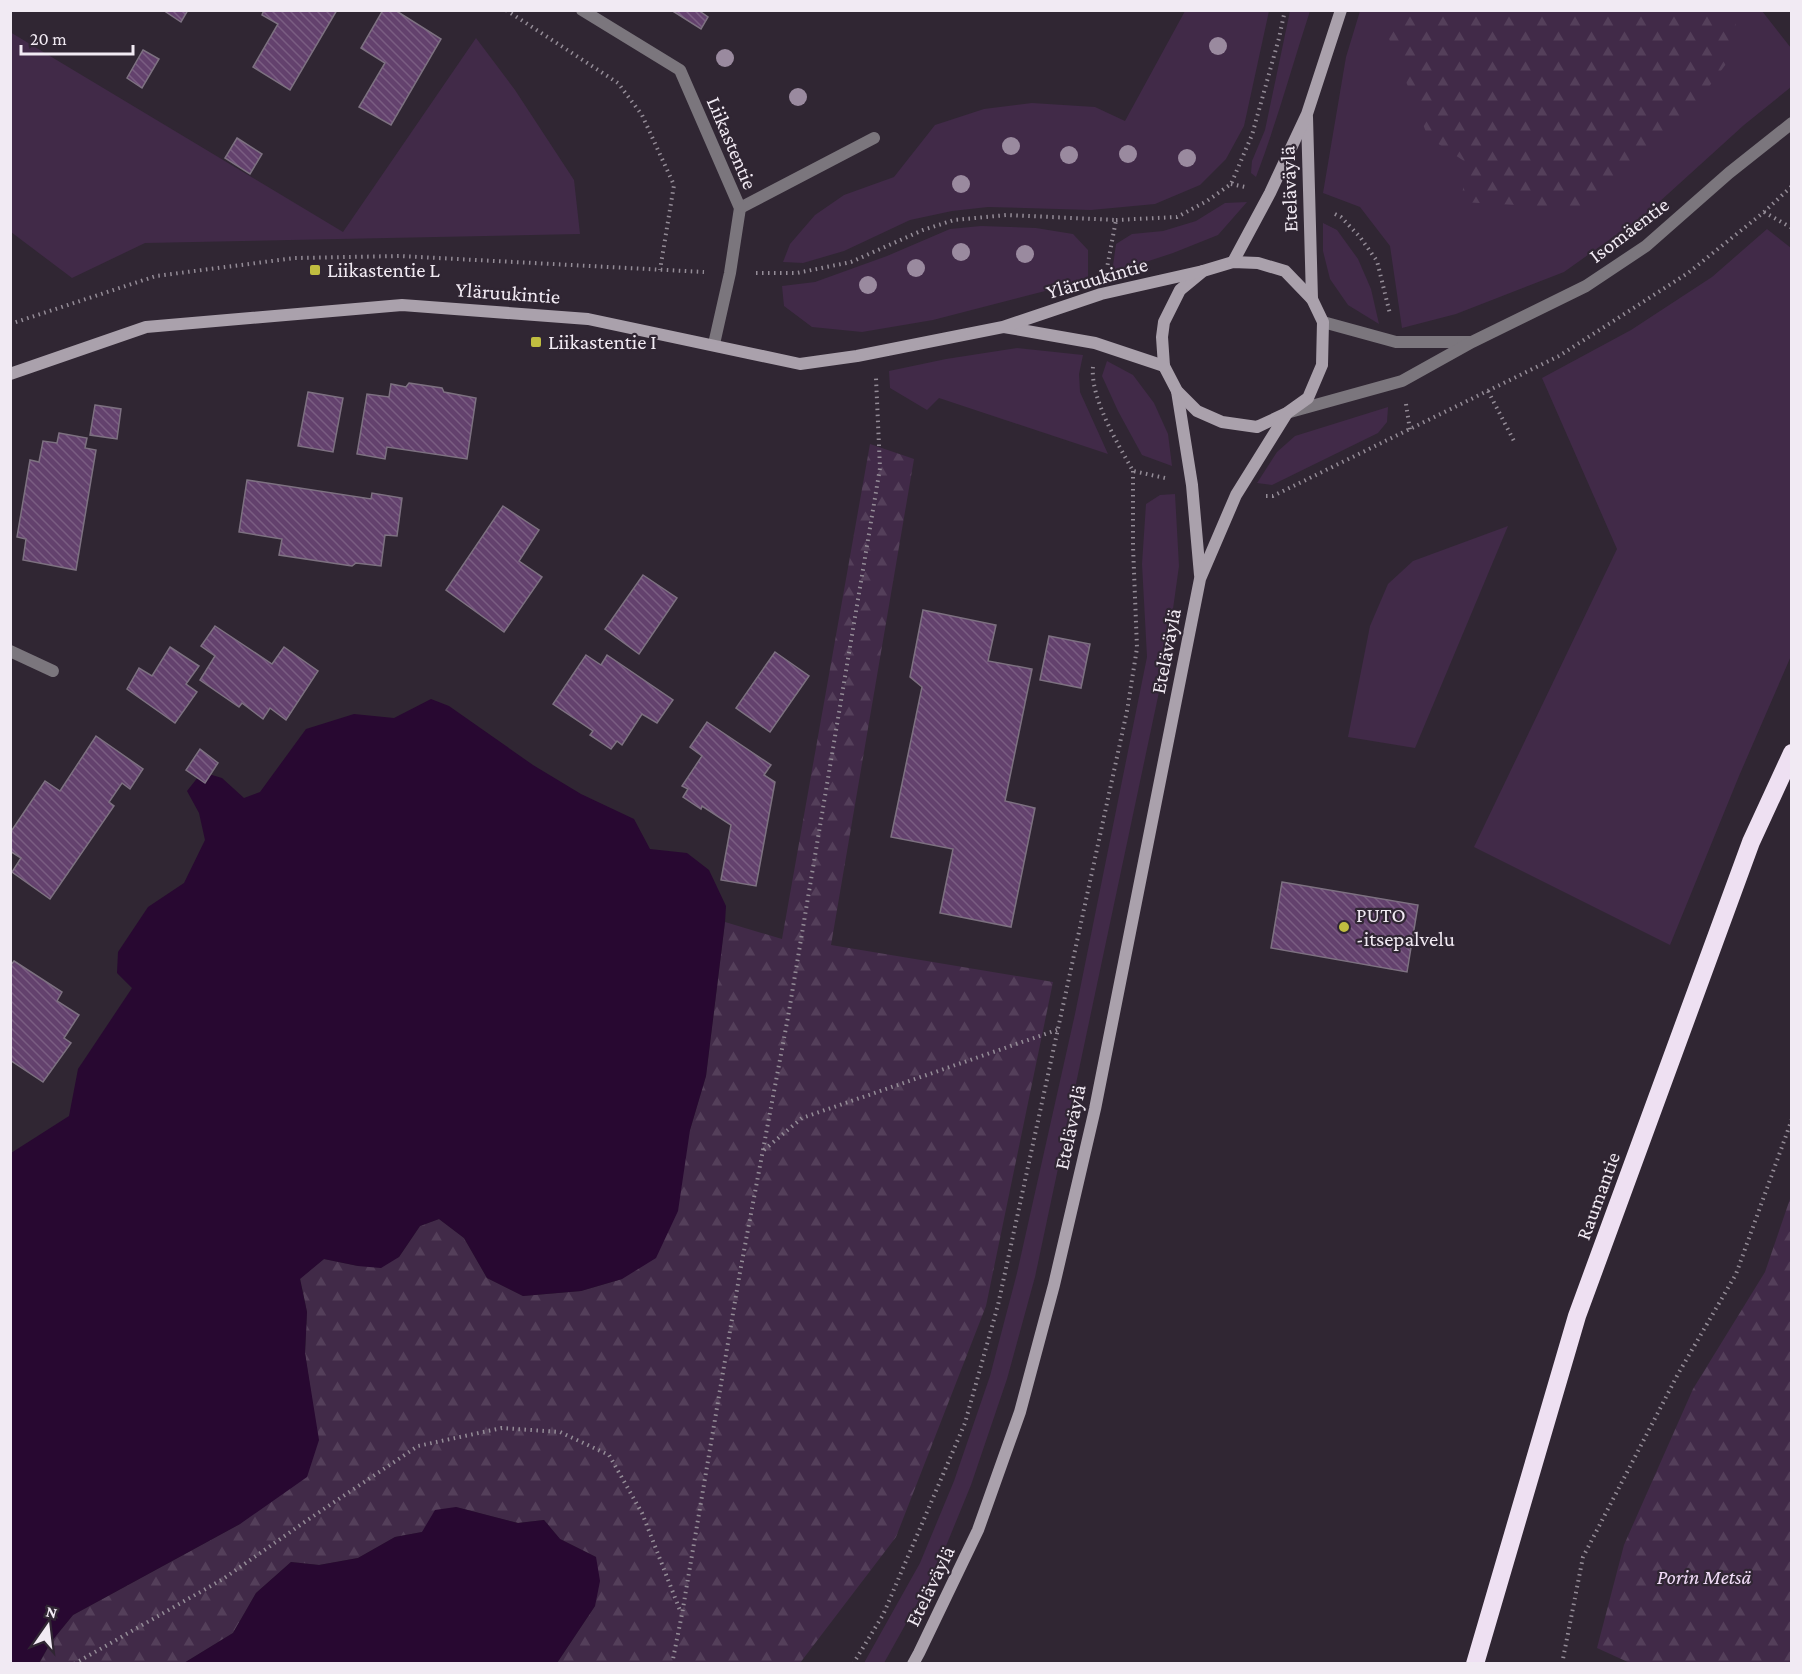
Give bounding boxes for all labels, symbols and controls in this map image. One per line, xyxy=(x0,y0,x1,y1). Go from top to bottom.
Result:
scale bar xyxy=(21,18,134,56)
text: 20 m xyxy=(30,29,67,49)
street label: Liikastentie xyxy=(702,93,762,193)
street label: Eteläväylä xyxy=(1275,145,1303,233)
street label: Isomäentie xyxy=(1584,192,1674,268)
street label: Yläruukintie xyxy=(1043,252,1151,304)
place label: Liikastentie L xyxy=(327,258,440,282)
marker: Liikastentie L xyxy=(308,263,322,277)
street label: Yläruukintie xyxy=(455,277,561,309)
place label: Liikastentie I xyxy=(548,330,657,354)
marker: Liikastentie I xyxy=(529,335,543,349)
street label: Eteläväylä xyxy=(1146,606,1186,696)
place label: PUTO -itsepalvelu xyxy=(1356,903,1455,951)
marker: PUTO -itsepalvelu xyxy=(1337,920,1351,934)
street label: Eteläväylä xyxy=(1049,1082,1091,1172)
street label: Raumantie xyxy=(1571,1149,1625,1243)
street label: Eteläväylä xyxy=(900,1542,960,1630)
park label: Porin Metsä xyxy=(1657,1565,1751,1589)
north arrow xyxy=(18,1596,78,1656)
text: N xyxy=(44,1602,59,1622)

